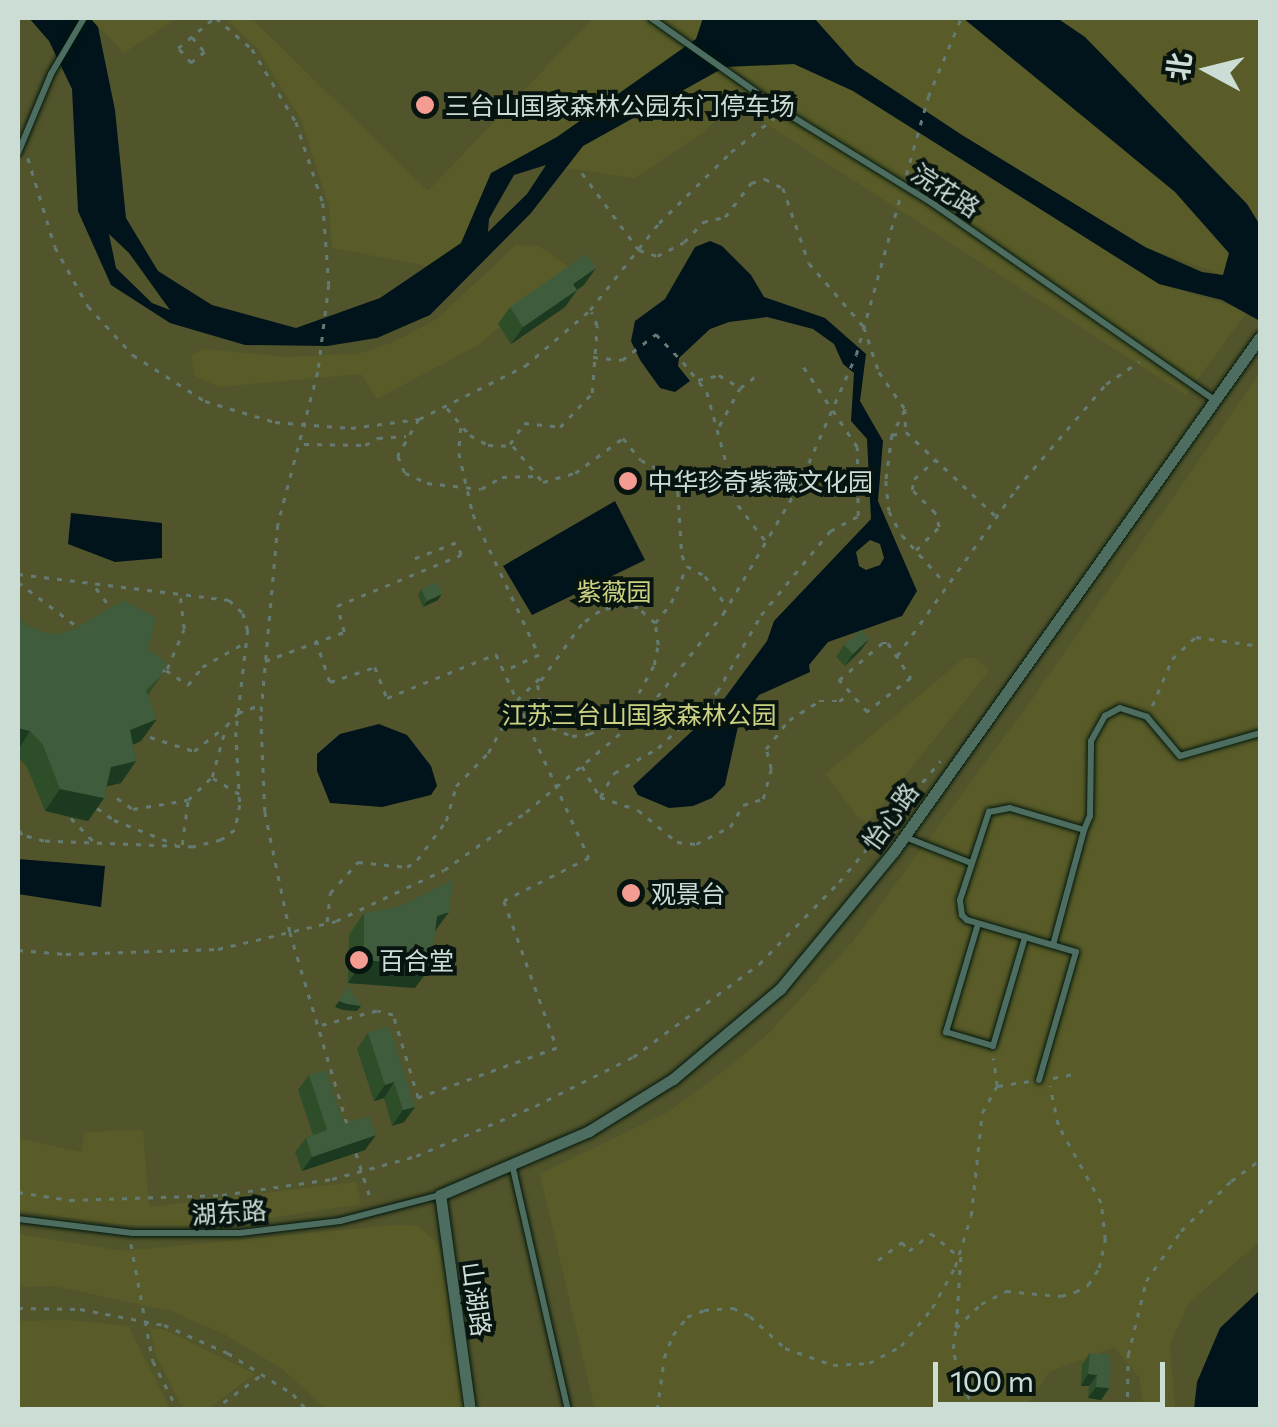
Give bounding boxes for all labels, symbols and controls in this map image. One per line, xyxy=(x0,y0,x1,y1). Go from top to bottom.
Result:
north arrow xyxy=(1158,20,1258,120)
text: 北 xyxy=(1160,50,1197,82)
place label: 三台山国家森林公园东门停车场 xyxy=(445,90,795,120)
marker: 三台山国家森林公园东门停车场 xyxy=(414,94,436,116)
street label: 浣花路 xyxy=(906,157,986,223)
place label: 中华珍奇紫薇文化园 xyxy=(648,466,873,496)
marker: 中华珍奇紫薇文化园 xyxy=(617,470,639,492)
park label: 紫薇园 xyxy=(577,576,651,606)
park label: 江苏三台山国家森林公园 xyxy=(502,699,776,729)
street label: 怡心路 xyxy=(856,777,924,855)
place label: 观景台 xyxy=(651,878,726,908)
marker: 观景台 xyxy=(620,882,642,904)
place label: 百合堂 xyxy=(379,945,454,975)
marker: 百合堂 xyxy=(348,949,370,971)
street label: 湖东路 xyxy=(191,1194,267,1230)
street label: 山湖路 xyxy=(457,1260,497,1338)
scale bar xyxy=(938,1342,1170,1404)
text: 100 m xyxy=(950,1361,1034,1398)

